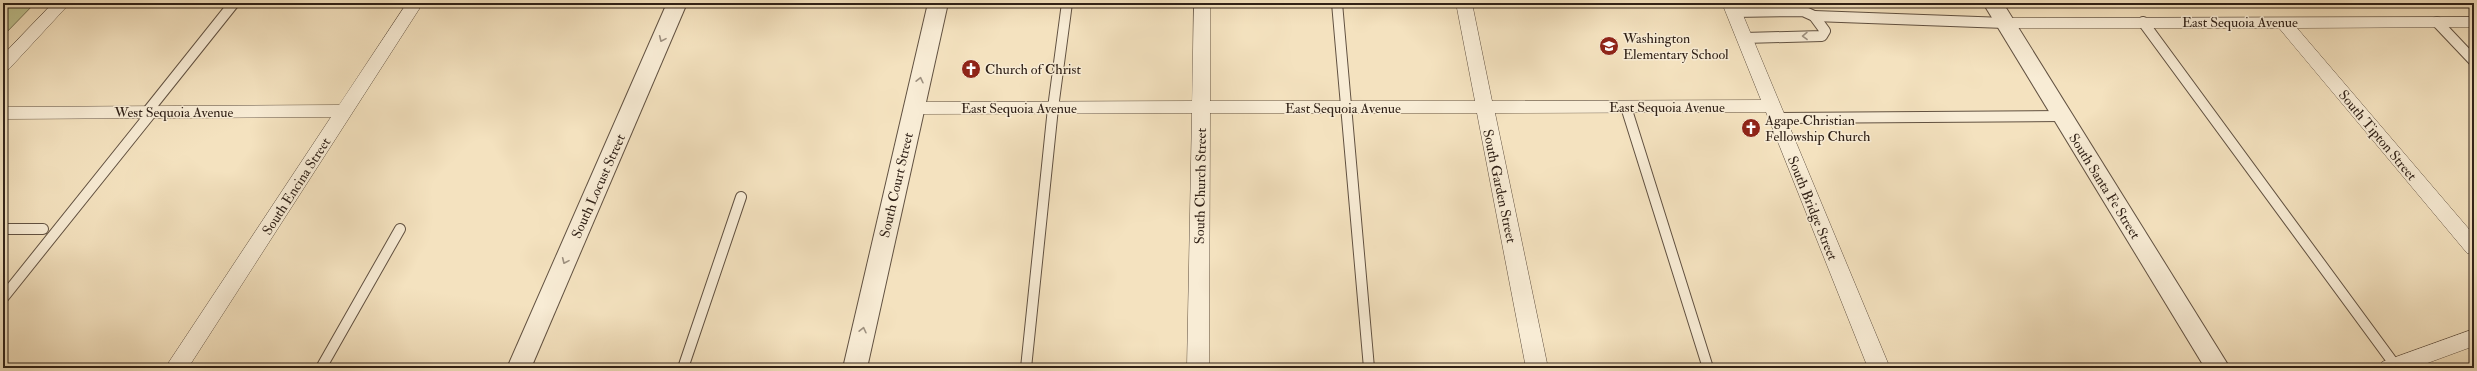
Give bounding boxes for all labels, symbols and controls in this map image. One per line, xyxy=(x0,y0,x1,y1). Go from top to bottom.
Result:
street label: East Sequoia Avenue xyxy=(2182,14,2298,31)
place label: Washington Elementary School xyxy=(1622,30,1729,64)
one-way arrow xyxy=(1802,32,1808,41)
one-way arrow xyxy=(659,34,667,42)
school or university icon: Washington Elementary School xyxy=(1598,35,1620,57)
church icon: Church of Christ xyxy=(960,58,982,80)
place label: Church of Christ xyxy=(985,61,1081,78)
one-way arrow xyxy=(915,77,924,84)
street label: South Tipton Street xyxy=(2334,87,2421,185)
street label: East Sequoia Avenue xyxy=(1609,99,1725,116)
street label: East Sequoia Avenue xyxy=(961,100,1077,117)
street label: East Sequoia Avenue xyxy=(1285,100,1401,117)
street label: West Sequoia Avenue xyxy=(114,104,234,121)
place label: Agape Christian Fellowship Church xyxy=(1764,112,1871,146)
church icon: Agape Christian Fellowship Church xyxy=(1740,117,1762,139)
street label: South Church Street xyxy=(1191,127,1210,244)
street label: South Garden Street xyxy=(1479,128,1520,245)
street label: South Santa Fe Street xyxy=(2065,130,2144,243)
street label: South Locust Street xyxy=(568,131,629,241)
street label: South Court Street xyxy=(876,131,917,239)
street label: South Encina Street xyxy=(259,134,335,238)
street label: South Bridge Street xyxy=(1784,154,1841,263)
one-way arrow xyxy=(562,256,570,264)
one-way arrow xyxy=(859,327,867,333)

